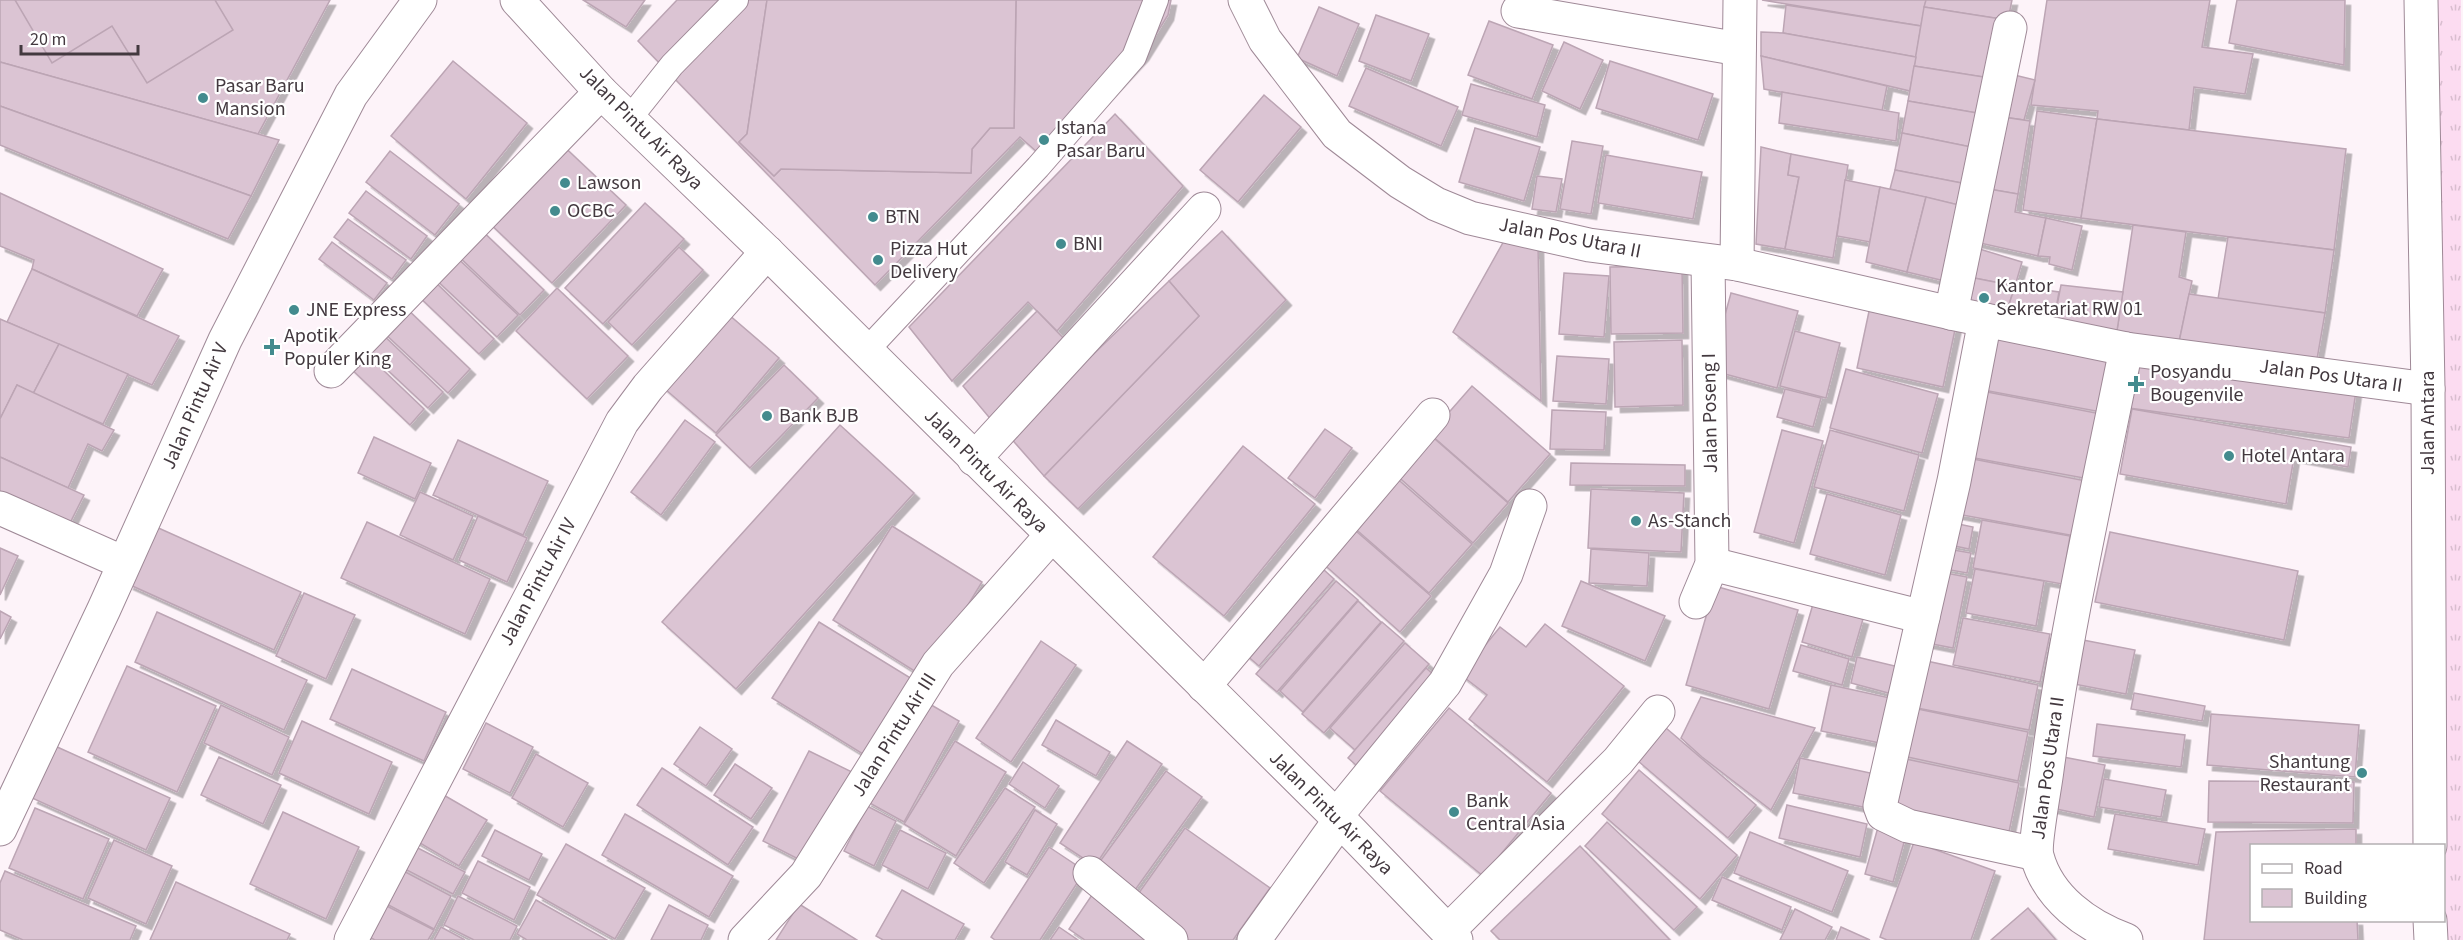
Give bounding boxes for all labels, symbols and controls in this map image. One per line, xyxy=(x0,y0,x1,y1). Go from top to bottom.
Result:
scale bar xyxy=(21,18,138,56)
text: 20 m xyxy=(30,27,66,52)
street label: Jalan Pintu Air Raya xyxy=(573,60,709,196)
place label: Pasar Baru Mansion xyxy=(215,72,305,123)
marker: Pasar Baru Mansion xyxy=(196,91,210,105)
place label: Istana Pasar Baru xyxy=(1056,114,1146,165)
marker: Istana Pasar Baru xyxy=(1037,133,1051,147)
place label: Lawson xyxy=(577,169,641,197)
marker: Lawson xyxy=(558,176,572,190)
place label: OCBC xyxy=(567,197,615,225)
place label: BTN xyxy=(885,203,920,231)
marker: OCBC xyxy=(548,204,562,218)
marker: BTN xyxy=(866,210,880,224)
street label: Jalan Pos Utara II xyxy=(1497,211,1643,265)
place label: BNI xyxy=(1073,230,1103,258)
place label: Pizza Hut Delivery xyxy=(890,235,968,286)
marker: BNI xyxy=(1054,237,1068,251)
marker: Pizza Hut Delivery xyxy=(871,253,885,267)
place label: Kantor Sekretariat RW 01 xyxy=(1996,272,2143,323)
marker: Kantor Sekretariat RW 01 xyxy=(1977,291,1991,305)
place label: JNE Express xyxy=(306,296,406,324)
marker: JNE Express xyxy=(287,303,301,317)
place label: Apotik Populer King xyxy=(284,322,391,373)
street label: Jalan Pintu Air V xyxy=(155,338,236,474)
marker: Apotik Populer King xyxy=(265,340,279,354)
street label: Jalan Pos Utara II xyxy=(2258,352,2404,400)
street label: Jalan Poseng I xyxy=(1695,353,1725,473)
place label: Posyandu Bougenvile xyxy=(2150,358,2244,409)
street label: Jalan Antara xyxy=(2414,371,2442,475)
marker: Posyandu Bougenvile xyxy=(2127,375,2145,393)
place label: Bank BJB xyxy=(779,402,858,430)
street label: Jalan Pintu Air Raya xyxy=(918,403,1054,539)
marker: Bank BJB xyxy=(760,409,774,423)
place label: Hotel Antara xyxy=(2241,442,2345,470)
marker: Hotel Antara xyxy=(2222,449,2236,463)
place label: As-Stanch xyxy=(1648,507,1731,535)
street label: Jalan Pintu Air IV xyxy=(493,513,584,651)
marker: As-Stanch xyxy=(1629,514,1643,528)
street label: Jalan Pintu Air III xyxy=(845,668,943,802)
street label: Jalan Pos Utara II xyxy=(2024,695,2072,841)
street label: Jalan Pintu Air Raya xyxy=(1263,745,1399,881)
place label: Shantung Restaurant xyxy=(2259,748,2350,799)
marker: Shantung Restaurant xyxy=(2355,766,2369,780)
place label: Bank Central Asia xyxy=(1466,787,1565,838)
marker: Bank Central Asia xyxy=(1447,805,1461,819)
legend xyxy=(2250,844,2445,922)
text: Road xyxy=(2304,856,2343,881)
text: Building xyxy=(2304,886,2367,911)

